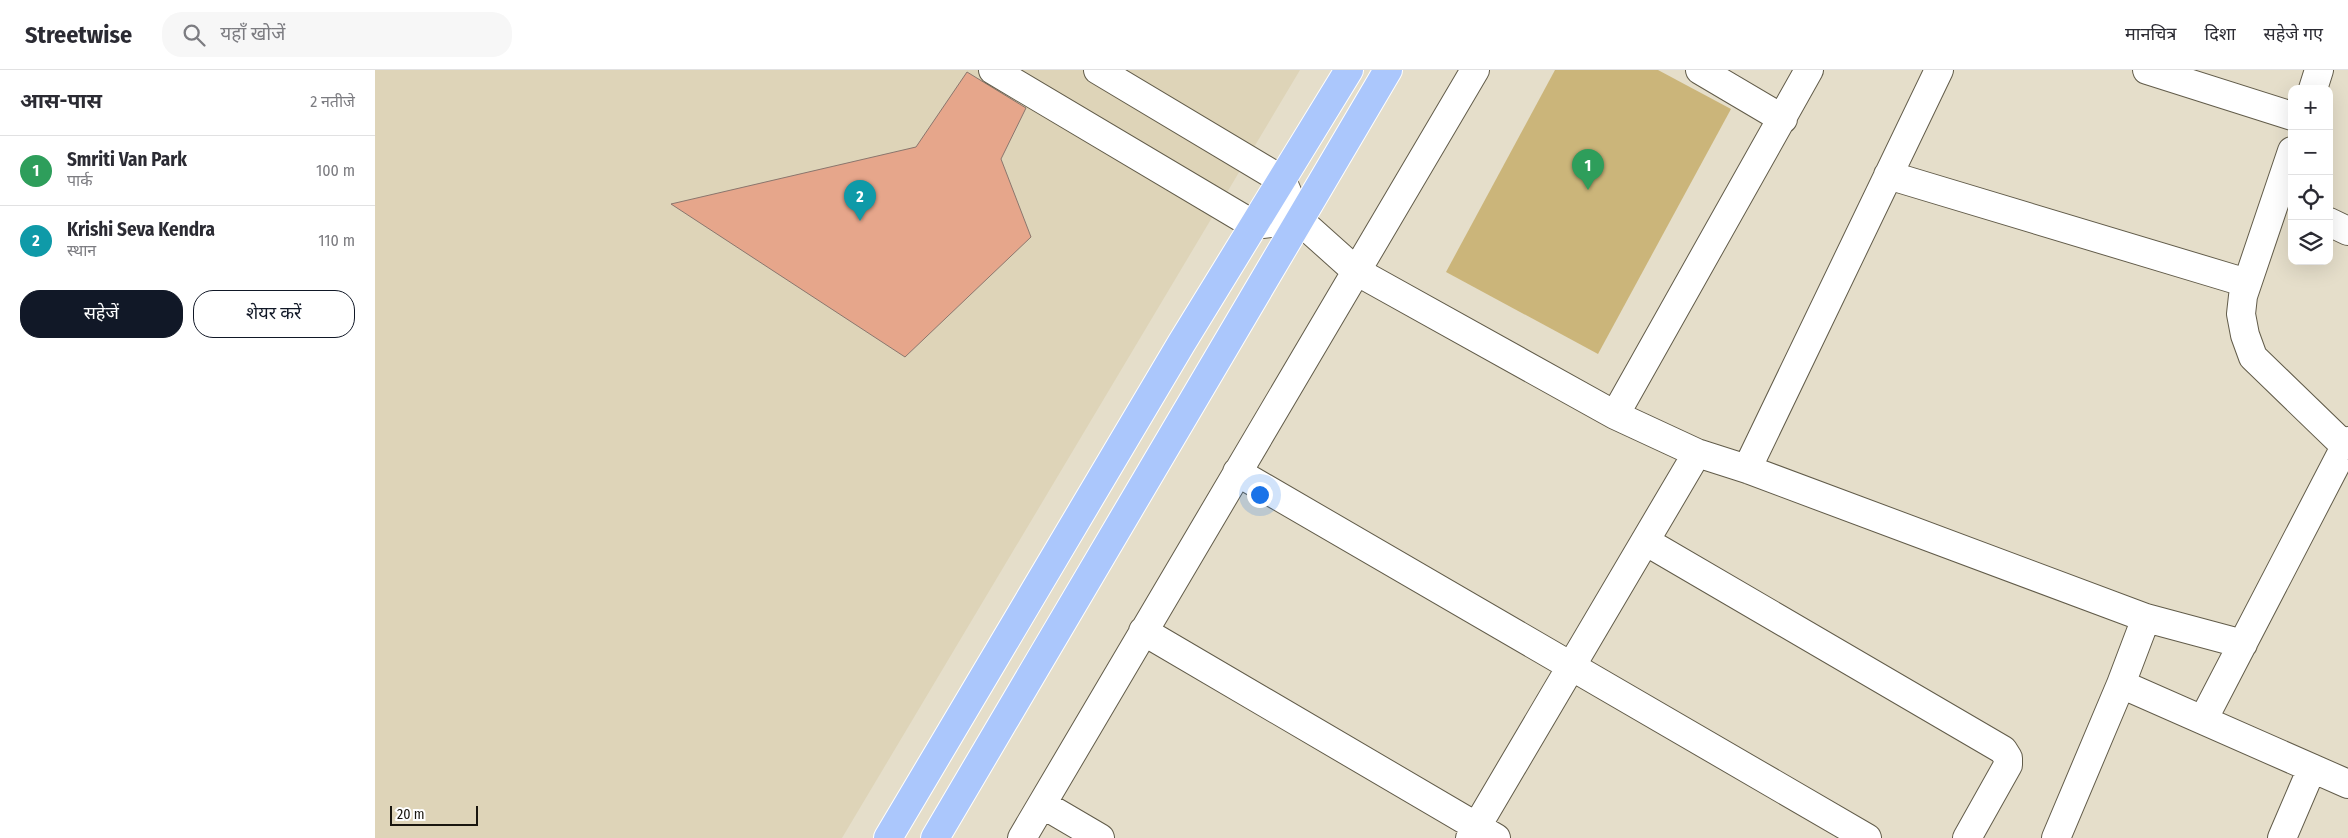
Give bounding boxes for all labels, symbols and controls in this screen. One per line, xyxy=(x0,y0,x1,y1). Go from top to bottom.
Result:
search box xyxy=(162,12,512,57)
text: Streetwise xyxy=(25,21,132,49)
icon: search xyxy=(180,21,208,49)
text: यहाँ खोजें xyxy=(220,22,285,45)
text: मानचित्र xyxy=(2125,23,2176,45)
text: दिशा xyxy=(2204,23,2236,45)
text: सहेजे गए xyxy=(2264,23,2323,45)
map controls xyxy=(2288,85,2333,265)
button: + xyxy=(2288,85,2333,130)
text: आस-पास xyxy=(20,88,102,114)
text: 2 नतीजे xyxy=(310,92,355,111)
button: − xyxy=(2288,130,2333,175)
text: Smriti Van Park xyxy=(67,148,187,171)
pin: 1 xyxy=(1572,149,1604,190)
text: 1 xyxy=(33,161,39,180)
text: 100 m xyxy=(316,161,355,180)
text: पार्क xyxy=(67,171,93,190)
button: locate xyxy=(2288,175,2333,220)
pin: 2 xyxy=(844,180,876,221)
text: Krishi Seva Kendra xyxy=(67,218,215,241)
button: layers xyxy=(2288,220,2333,265)
text: 2 xyxy=(32,231,40,250)
text: 110 m xyxy=(318,231,355,250)
text: स्थान xyxy=(67,241,96,260)
button: सहेजें xyxy=(20,290,183,338)
button: शेयर करें xyxy=(193,290,355,338)
your location xyxy=(1247,482,1273,508)
scale bar xyxy=(390,803,477,826)
text: 20 m xyxy=(397,806,425,823)

